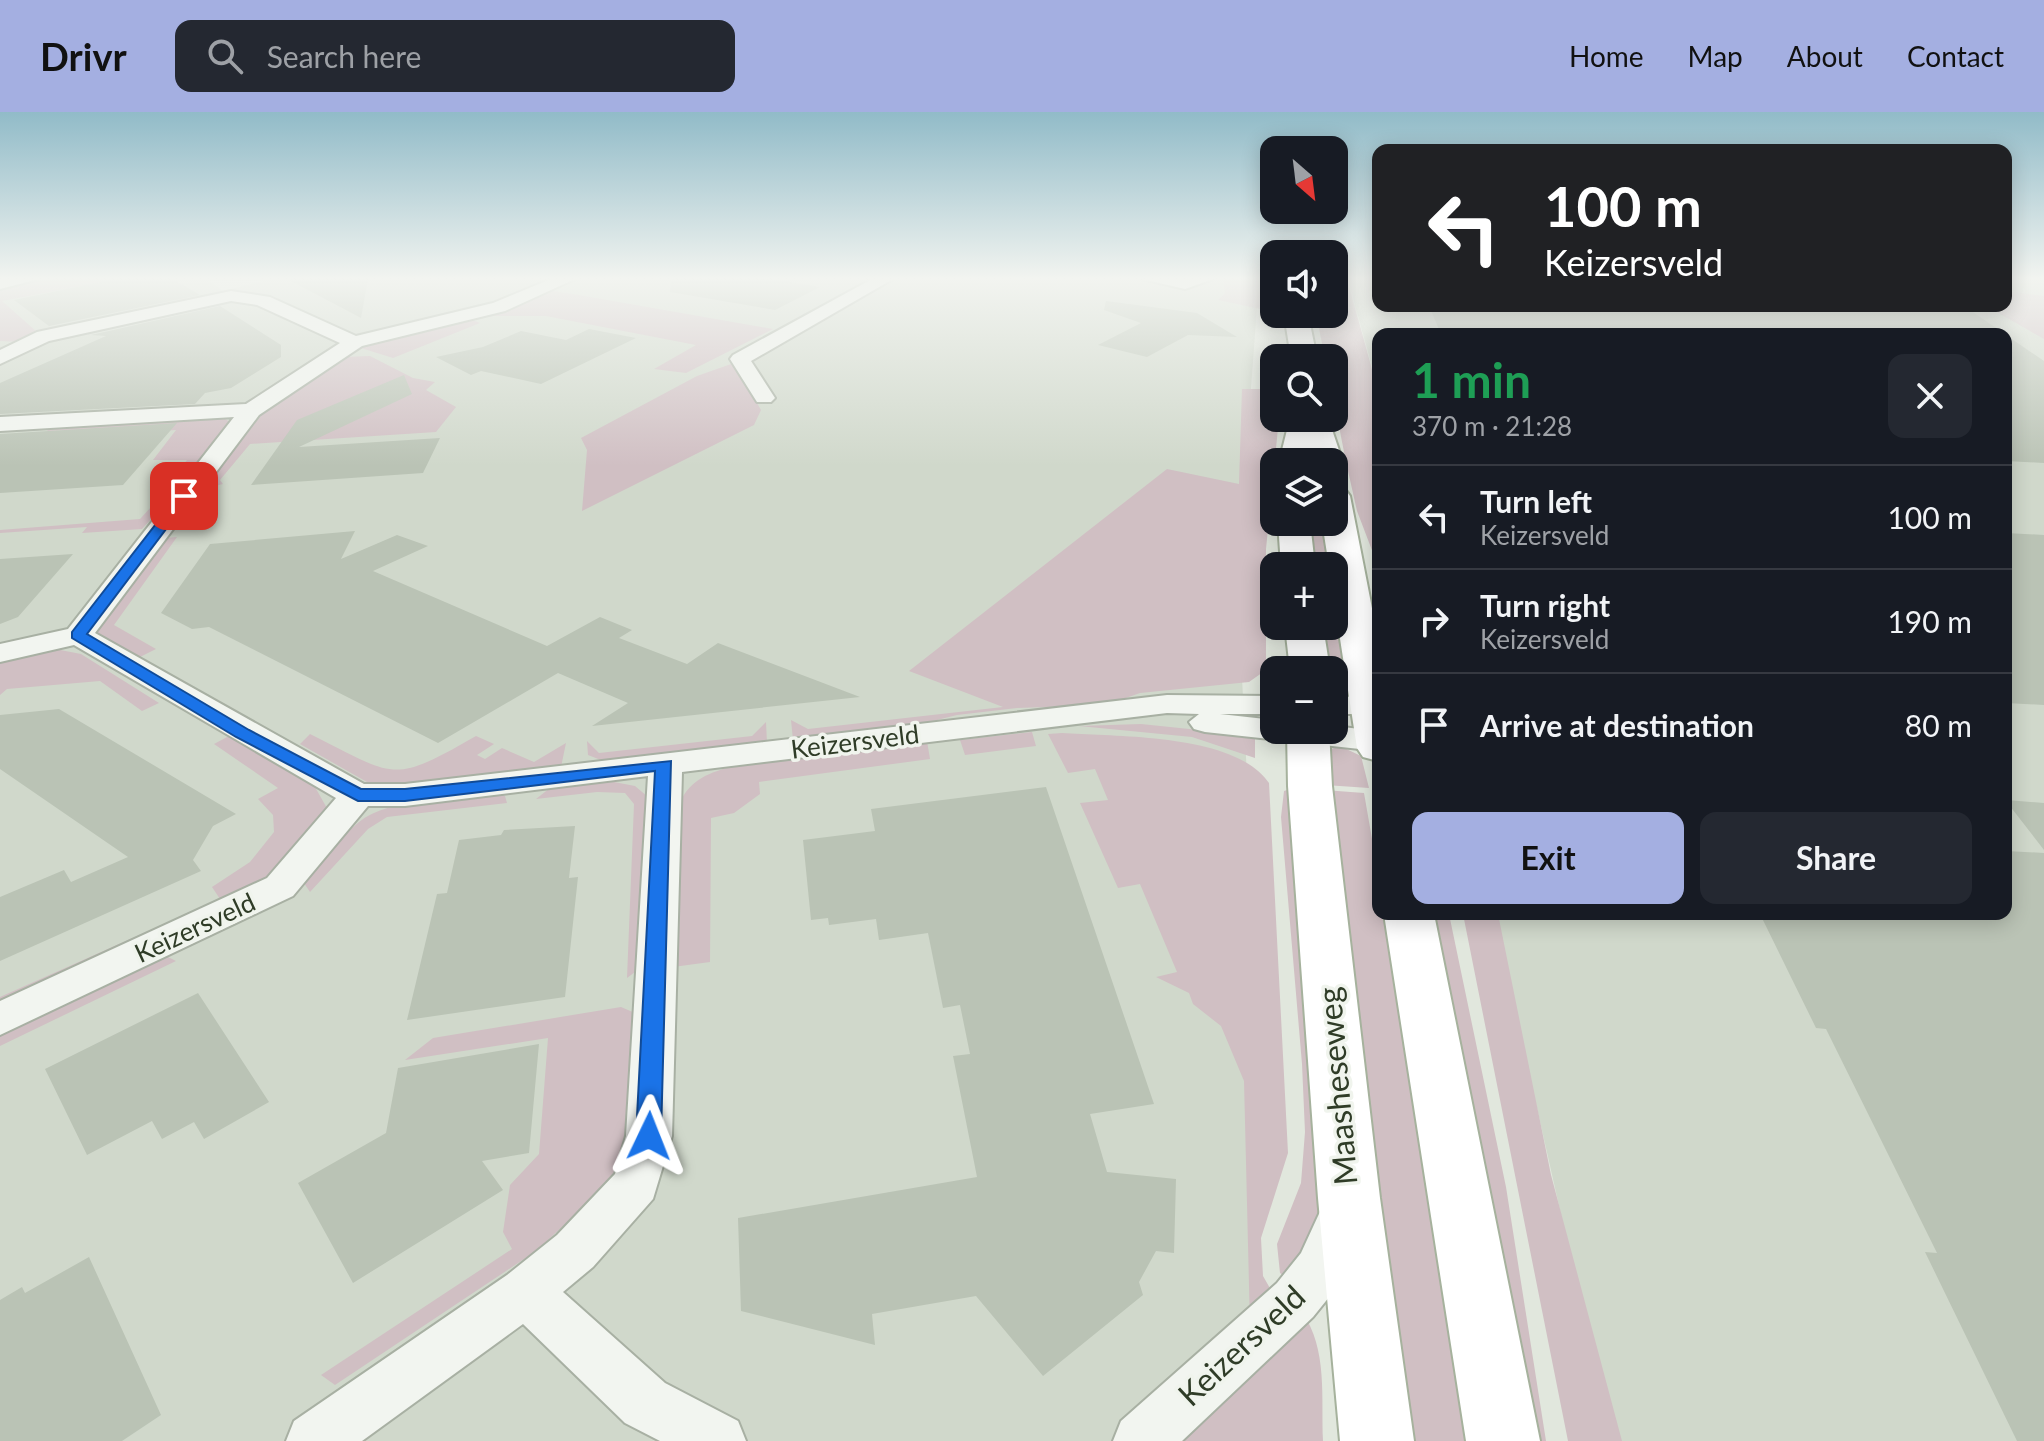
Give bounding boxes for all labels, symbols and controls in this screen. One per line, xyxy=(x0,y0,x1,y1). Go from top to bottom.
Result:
search box xyxy=(175,20,735,92)
text: Drivr xyxy=(40,33,127,79)
icon: search xyxy=(203,34,247,78)
text: Search here xyxy=(267,38,421,74)
text: Home xyxy=(1569,39,1644,73)
text: Map xyxy=(1688,39,1743,73)
text: About xyxy=(1787,39,1863,73)
text: Contact xyxy=(1907,39,2004,73)
north arrow xyxy=(1260,136,1348,224)
map controls xyxy=(1260,136,1348,744)
text: 100 m xyxy=(1544,172,1702,239)
icon: left xyxy=(1412,176,1516,280)
button: sound xyxy=(1260,240,1348,328)
text: Keizersveld xyxy=(1544,240,1723,284)
button: search xyxy=(1260,344,1348,432)
text: 1 min xyxy=(1412,351,1531,408)
button: close xyxy=(1888,354,1972,438)
text: 370 m · 21:28 xyxy=(1412,410,1572,442)
button: layers xyxy=(1260,448,1348,536)
pin xyxy=(150,462,218,530)
icon: arrive xyxy=(162,474,206,518)
text: Turn left xyxy=(1480,483,1592,519)
icon: left xyxy=(1412,495,1456,539)
text: 100 m xyxy=(1887,499,1972,535)
text: Keizersveld xyxy=(1480,519,1609,551)
button: + xyxy=(1260,552,1348,640)
text: Turn right xyxy=(1480,587,1610,623)
icon: right xyxy=(1412,599,1456,643)
text: 190 m xyxy=(1887,603,1972,639)
text: Keizersveld xyxy=(1480,623,1609,655)
button: − xyxy=(1260,656,1348,744)
icon: arrive xyxy=(1412,703,1456,747)
text: Arrive at destination xyxy=(1480,707,1754,743)
text: 80 m xyxy=(1905,707,1972,743)
street label: Keizersveld xyxy=(789,717,921,765)
button: Exit xyxy=(1412,812,1684,904)
button: Share xyxy=(1700,812,1972,904)
street label: Keizersveld xyxy=(129,885,260,969)
street label: Maasheseweg xyxy=(1308,985,1365,1187)
position arrow xyxy=(607,1094,691,1178)
street label: Keizersveld xyxy=(1169,1276,1312,1413)

